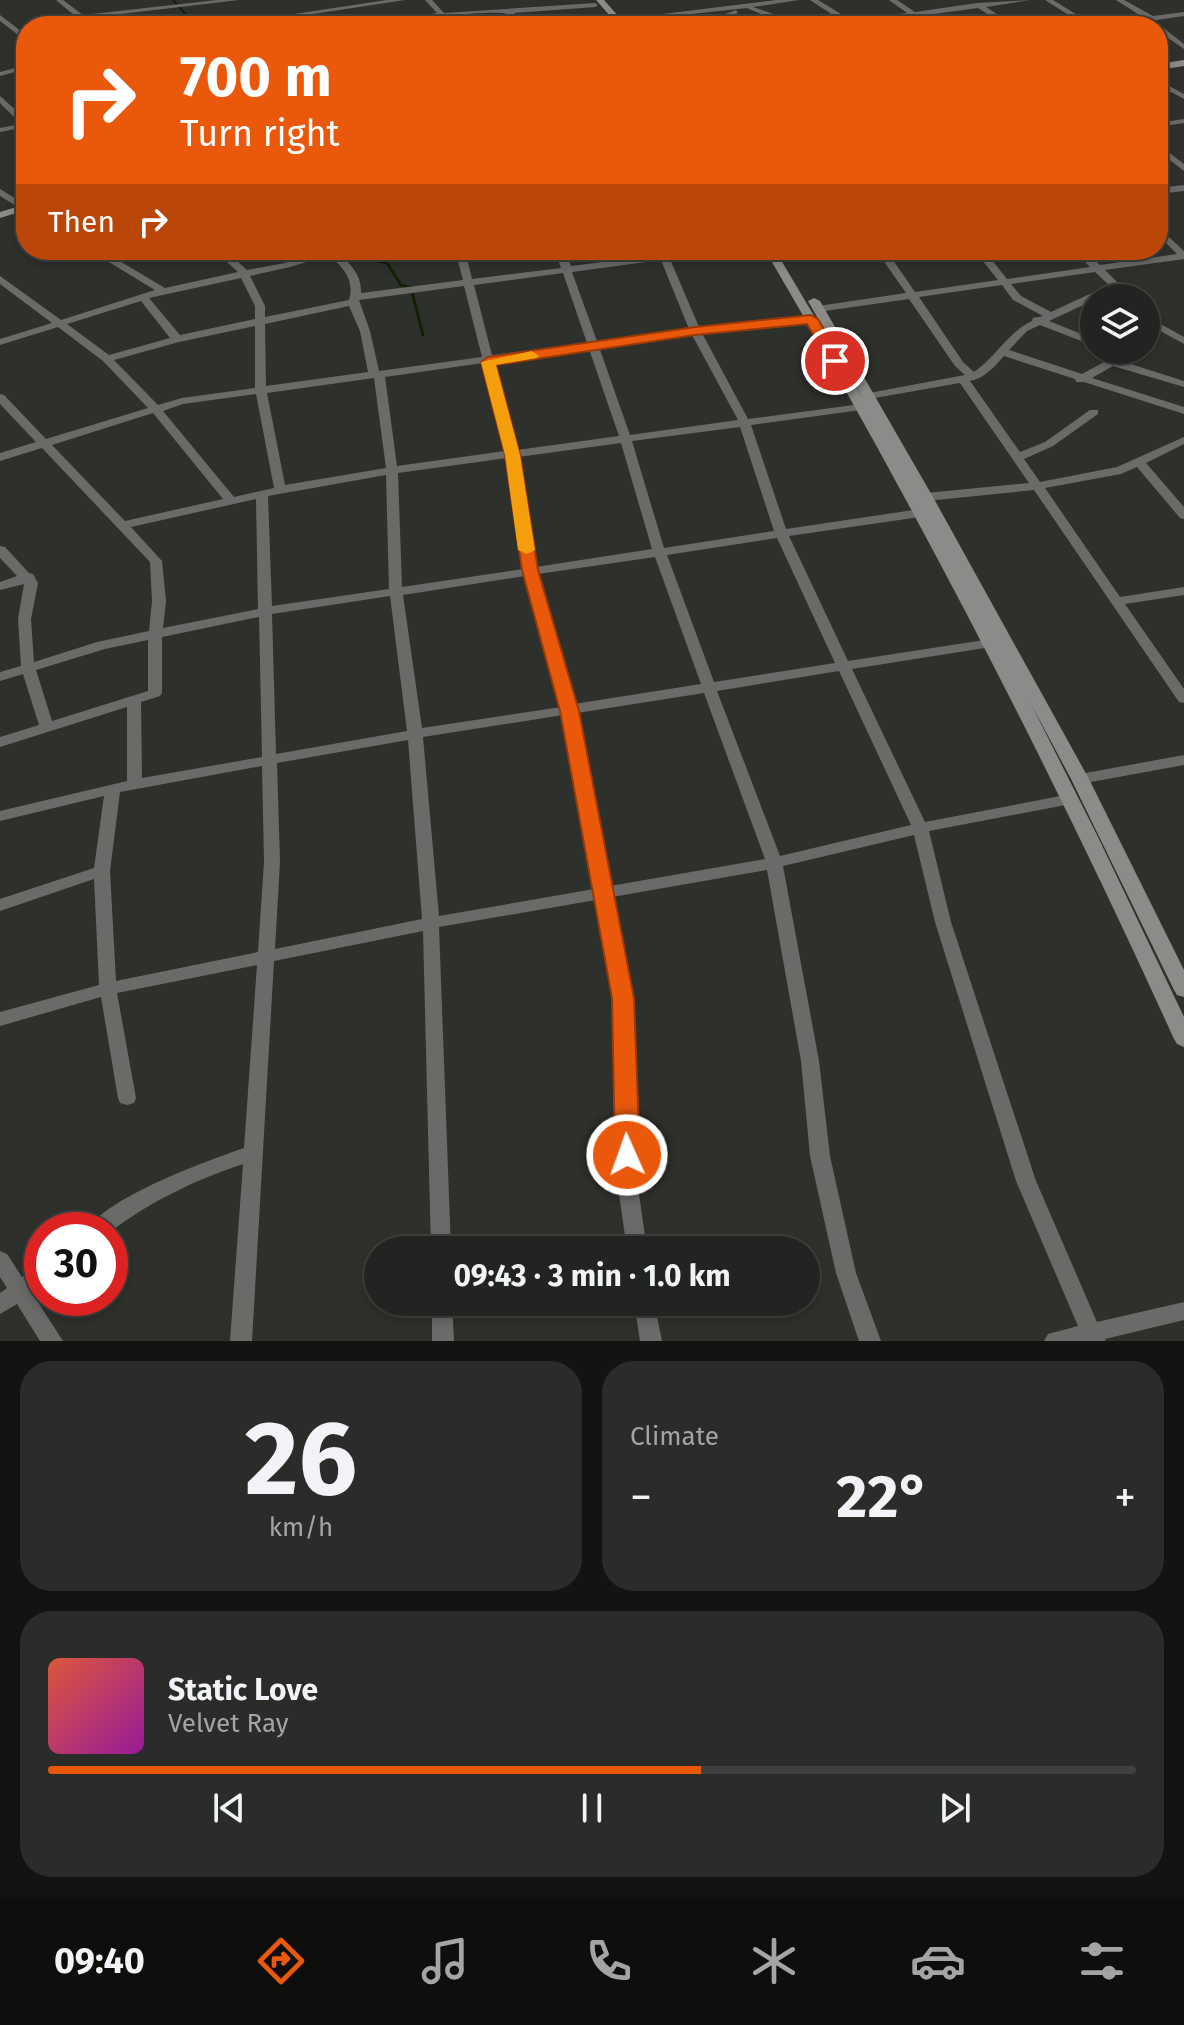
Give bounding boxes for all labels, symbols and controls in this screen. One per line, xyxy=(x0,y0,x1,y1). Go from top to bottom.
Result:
text: 700 m xyxy=(180,44,332,111)
icon: right xyxy=(48,48,152,152)
text: Turn right xyxy=(180,112,340,156)
icon: right xyxy=(131,200,175,244)
text: Then xyxy=(48,204,115,240)
map controls xyxy=(1080,284,1160,364)
button: layers xyxy=(1080,284,1160,364)
pin xyxy=(801,327,869,395)
icon: arrive xyxy=(813,339,857,383)
position arrow xyxy=(585,1113,669,1197)
speed limit sign: 30 xyxy=(24,1212,128,1316)
text: 09:43 · 3 min · 1.0 km xyxy=(453,1258,731,1294)
text: 26 xyxy=(245,1397,357,1522)
text: Climate xyxy=(630,1421,719,1452)
text: 22° xyxy=(836,1461,930,1533)
text: − xyxy=(630,1471,652,1524)
text: + xyxy=(1114,1471,1136,1524)
text: km/h xyxy=(269,1512,333,1543)
text: Static Love xyxy=(168,1672,318,1708)
text: Velvet Ray xyxy=(168,1708,288,1739)
icon: previous xyxy=(207,1786,251,1830)
icon: pause xyxy=(570,1786,614,1830)
icon: next xyxy=(933,1786,977,1830)
icon: directions xyxy=(253,1933,309,1989)
icon: music xyxy=(417,1933,473,1989)
icon: phone xyxy=(581,1933,637,1989)
icon: climate xyxy=(746,1933,802,1989)
icon: car xyxy=(910,1933,966,1989)
icon: filters xyxy=(1074,1933,1130,1989)
text: 09:40 xyxy=(54,1939,145,1983)

